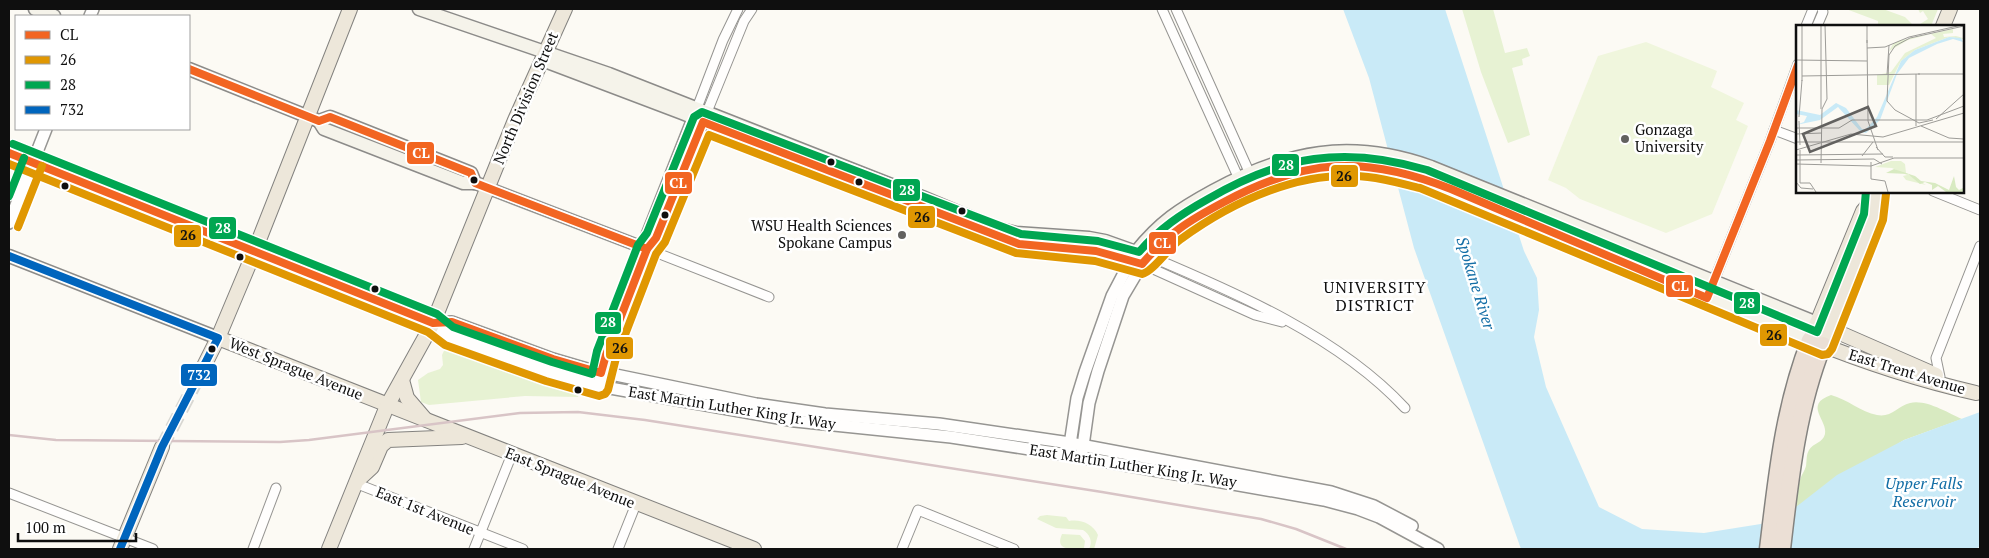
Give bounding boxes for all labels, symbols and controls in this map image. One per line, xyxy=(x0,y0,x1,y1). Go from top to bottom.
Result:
legend xyxy=(15,15,190,130)
text: CL xyxy=(60,24,78,44)
inset map xyxy=(1796,25,1964,192)
street label: North Division Street xyxy=(488,28,562,167)
text: 26 xyxy=(60,49,76,69)
text: 28 xyxy=(60,74,76,94)
text: 732 xyxy=(60,99,84,119)
place label: Gonzaga University xyxy=(1635,119,1704,156)
marker: Gonzaga University xyxy=(1619,133,1631,145)
line badge: CL xyxy=(406,141,435,165)
text: CL xyxy=(412,143,430,162)
line badge: 28 xyxy=(1271,153,1300,177)
text: 28 xyxy=(1278,155,1294,174)
unlabelled marker xyxy=(826,157,836,167)
line badge: 26 xyxy=(1330,164,1359,188)
text: 26 xyxy=(1336,166,1352,185)
line badge: CL xyxy=(664,171,693,195)
text: CL xyxy=(669,173,687,192)
unlabelled marker xyxy=(469,175,479,185)
unlabelled marker xyxy=(854,177,864,187)
line badge: 28 xyxy=(892,178,921,202)
text: 28 xyxy=(899,180,915,199)
unlabelled marker xyxy=(60,181,70,191)
line badge: 26 xyxy=(907,205,936,229)
unlabelled marker xyxy=(957,206,967,216)
text: 26 xyxy=(914,207,930,226)
unlabelled marker xyxy=(660,210,670,220)
place label: WSU Health Sciences Spokane Campus xyxy=(751,215,892,252)
line badge: 28 xyxy=(208,216,237,240)
text: 28 xyxy=(215,218,231,237)
line badge: 26 xyxy=(173,224,202,248)
text: 26 xyxy=(180,225,196,244)
marker: WSU Health Sciences Spokane Campus xyxy=(896,229,908,241)
line badge: CL xyxy=(1148,231,1177,255)
text: CL xyxy=(1153,233,1171,252)
water label: Spokane River xyxy=(1451,234,1501,333)
unlabelled marker xyxy=(235,252,245,262)
line badge: CL xyxy=(1665,274,1694,298)
district label: UNIVERSITY DISTRICT xyxy=(1324,276,1426,316)
text: CL xyxy=(1671,276,1689,295)
unlabelled marker xyxy=(370,284,380,294)
line badge: 28 xyxy=(1733,291,1761,315)
text: 28 xyxy=(1739,293,1755,312)
line badge: 28 xyxy=(594,311,622,335)
text: 28 xyxy=(600,312,616,331)
line badge: 26 xyxy=(1759,323,1788,347)
text: 26 xyxy=(1766,325,1782,344)
street label: West Sprague Avenue xyxy=(226,332,366,404)
line badge: 26 xyxy=(605,336,634,360)
text: 26 xyxy=(612,338,628,357)
unlabelled marker xyxy=(207,344,217,354)
street label: East Trent Avenue xyxy=(1846,344,1968,398)
line badge: 732 xyxy=(180,363,218,387)
text: 732 xyxy=(187,365,211,384)
street label: East Martin Luther King Jr. Way xyxy=(627,381,838,433)
unlabelled marker xyxy=(573,385,583,395)
street label: East Martin Luther King Jr. Way xyxy=(1028,439,1239,491)
street label: East Sprague Avenue xyxy=(502,442,638,512)
water label: Upper Falls Reservoir xyxy=(1885,472,1963,512)
street label: East 1st Avenue xyxy=(373,481,478,539)
scale bar xyxy=(18,510,135,542)
text: 100 m xyxy=(25,517,66,537)

